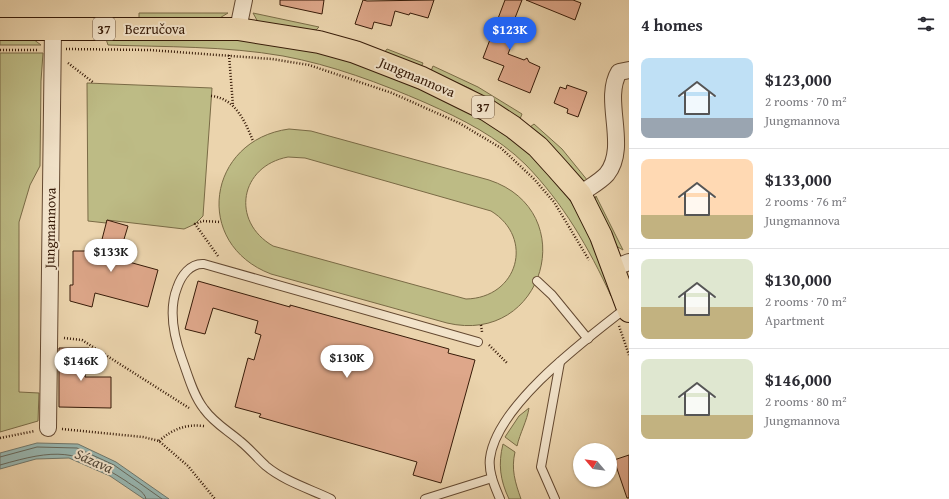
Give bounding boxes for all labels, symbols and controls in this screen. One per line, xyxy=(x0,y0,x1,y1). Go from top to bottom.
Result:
text: 4 homes xyxy=(641,12,703,37)
icon: filters xyxy=(915,13,937,35)
pin: $123K xyxy=(482,17,538,51)
road number: 37 xyxy=(93,18,115,40)
street label: Bezručova xyxy=(125,19,186,39)
text: $123K xyxy=(492,20,528,39)
street label: Jungmannova xyxy=(374,51,458,102)
text: $123,000 xyxy=(765,67,831,92)
icon: home xyxy=(673,74,721,122)
text: 2 rooms · 70 m² xyxy=(765,92,847,111)
road number: 37 xyxy=(472,96,494,118)
text: Jungmannova xyxy=(765,111,840,130)
text: $133,000 xyxy=(765,167,831,192)
icon: home xyxy=(673,175,721,223)
street label: Jungmannova xyxy=(39,187,61,271)
text: 2 rooms · 76 m² xyxy=(765,192,847,211)
text: Jungmannova xyxy=(765,211,840,230)
pin: $133K xyxy=(83,239,139,273)
text: $133K xyxy=(93,242,129,261)
text: $130,000 xyxy=(765,267,831,292)
icon: home xyxy=(673,275,721,323)
text: 2 rooms · 70 m² xyxy=(765,292,847,311)
text: Apartment xyxy=(765,311,825,330)
pin: $130K xyxy=(319,345,375,379)
pin: $146K xyxy=(53,348,109,382)
text: $130K xyxy=(329,348,365,367)
text: $146K xyxy=(63,351,99,370)
text: $146,000 xyxy=(765,367,831,392)
icon: home xyxy=(673,375,721,423)
text: 2 rooms · 80 m² xyxy=(765,392,847,411)
text: Jungmannova xyxy=(765,411,840,430)
water label: Sázava xyxy=(72,443,117,478)
north arrow xyxy=(573,443,617,487)
map controls xyxy=(573,443,617,487)

